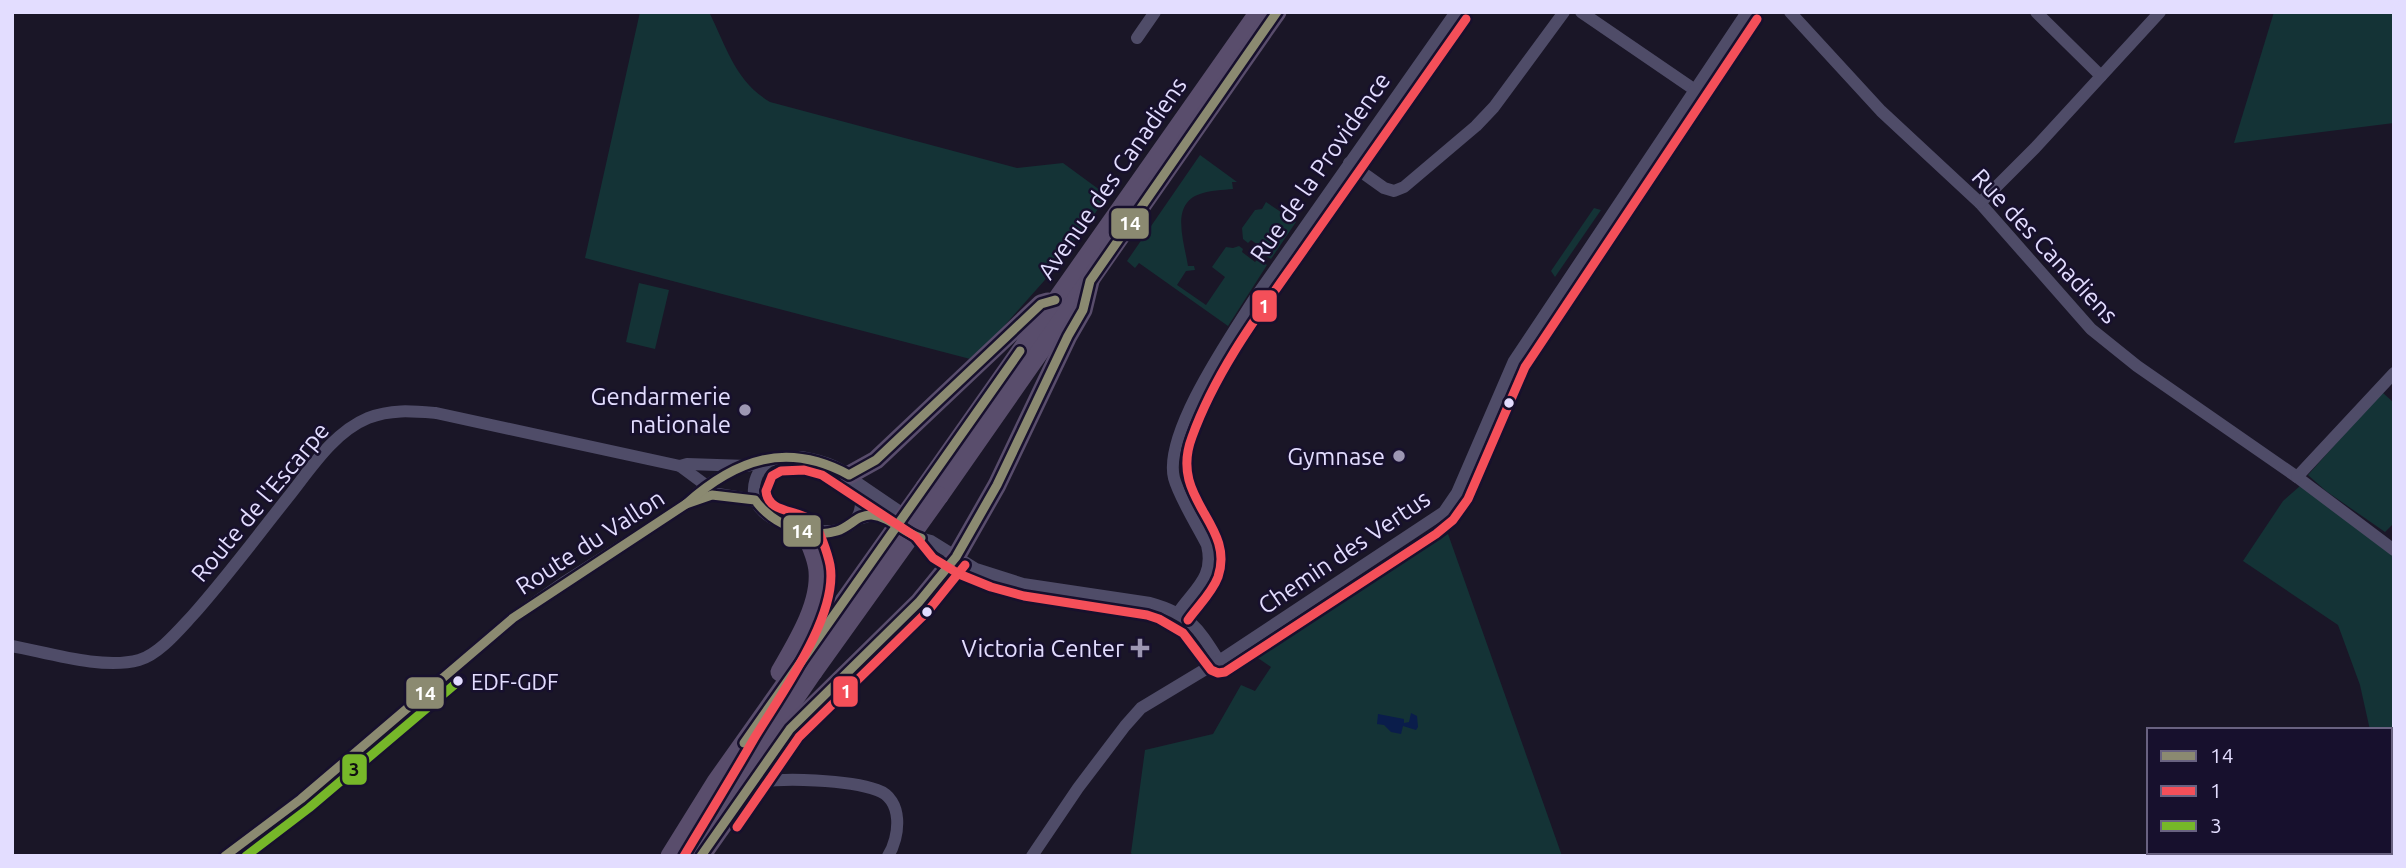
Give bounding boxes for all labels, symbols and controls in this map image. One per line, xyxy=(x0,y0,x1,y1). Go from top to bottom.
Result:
street label: Rue de la Providence xyxy=(1245,67,1395,267)
street label: Avenue des Canadiens xyxy=(1032,72,1192,284)
street label: Rue des Canadiens xyxy=(1967,163,2123,329)
line badge: 14 xyxy=(1110,207,1150,240)
text: 14 xyxy=(1119,212,1141,234)
line badge: 1 xyxy=(1251,289,1278,323)
text: 1 xyxy=(1259,295,1269,317)
place label: Gendarmerie nationale xyxy=(591,383,731,438)
unlabelled marker xyxy=(1502,396,1516,410)
marker: Gendarmerie nationale xyxy=(737,402,753,418)
street label: Route de l'Escarpe xyxy=(186,417,334,587)
place label: Gymnase xyxy=(1287,443,1385,470)
marker: Gymnase xyxy=(1391,448,1407,464)
street label: Route du Vallon xyxy=(511,484,669,600)
street label: Chemin des Vertus xyxy=(1253,485,1435,619)
line badge: 14 xyxy=(782,514,822,548)
text: 14 xyxy=(791,520,813,542)
unlabelled marker xyxy=(920,605,934,619)
place label: Victoria Center xyxy=(961,635,1124,662)
marker: Victoria Center xyxy=(1130,638,1150,658)
place label: EDF-GDF xyxy=(471,669,559,694)
marker: EDF-GDF xyxy=(451,674,465,688)
line badge: 1 xyxy=(832,675,859,708)
line badge: 14 xyxy=(405,676,445,710)
text: 1 xyxy=(841,680,851,702)
text: 14 xyxy=(414,682,436,704)
legend xyxy=(2147,728,2392,854)
text: 14 xyxy=(2210,743,2234,767)
line badge: 3 xyxy=(341,753,368,786)
text: 3 xyxy=(349,758,359,780)
text: 1 xyxy=(2210,778,2222,802)
text: 3 xyxy=(2210,813,2222,837)

